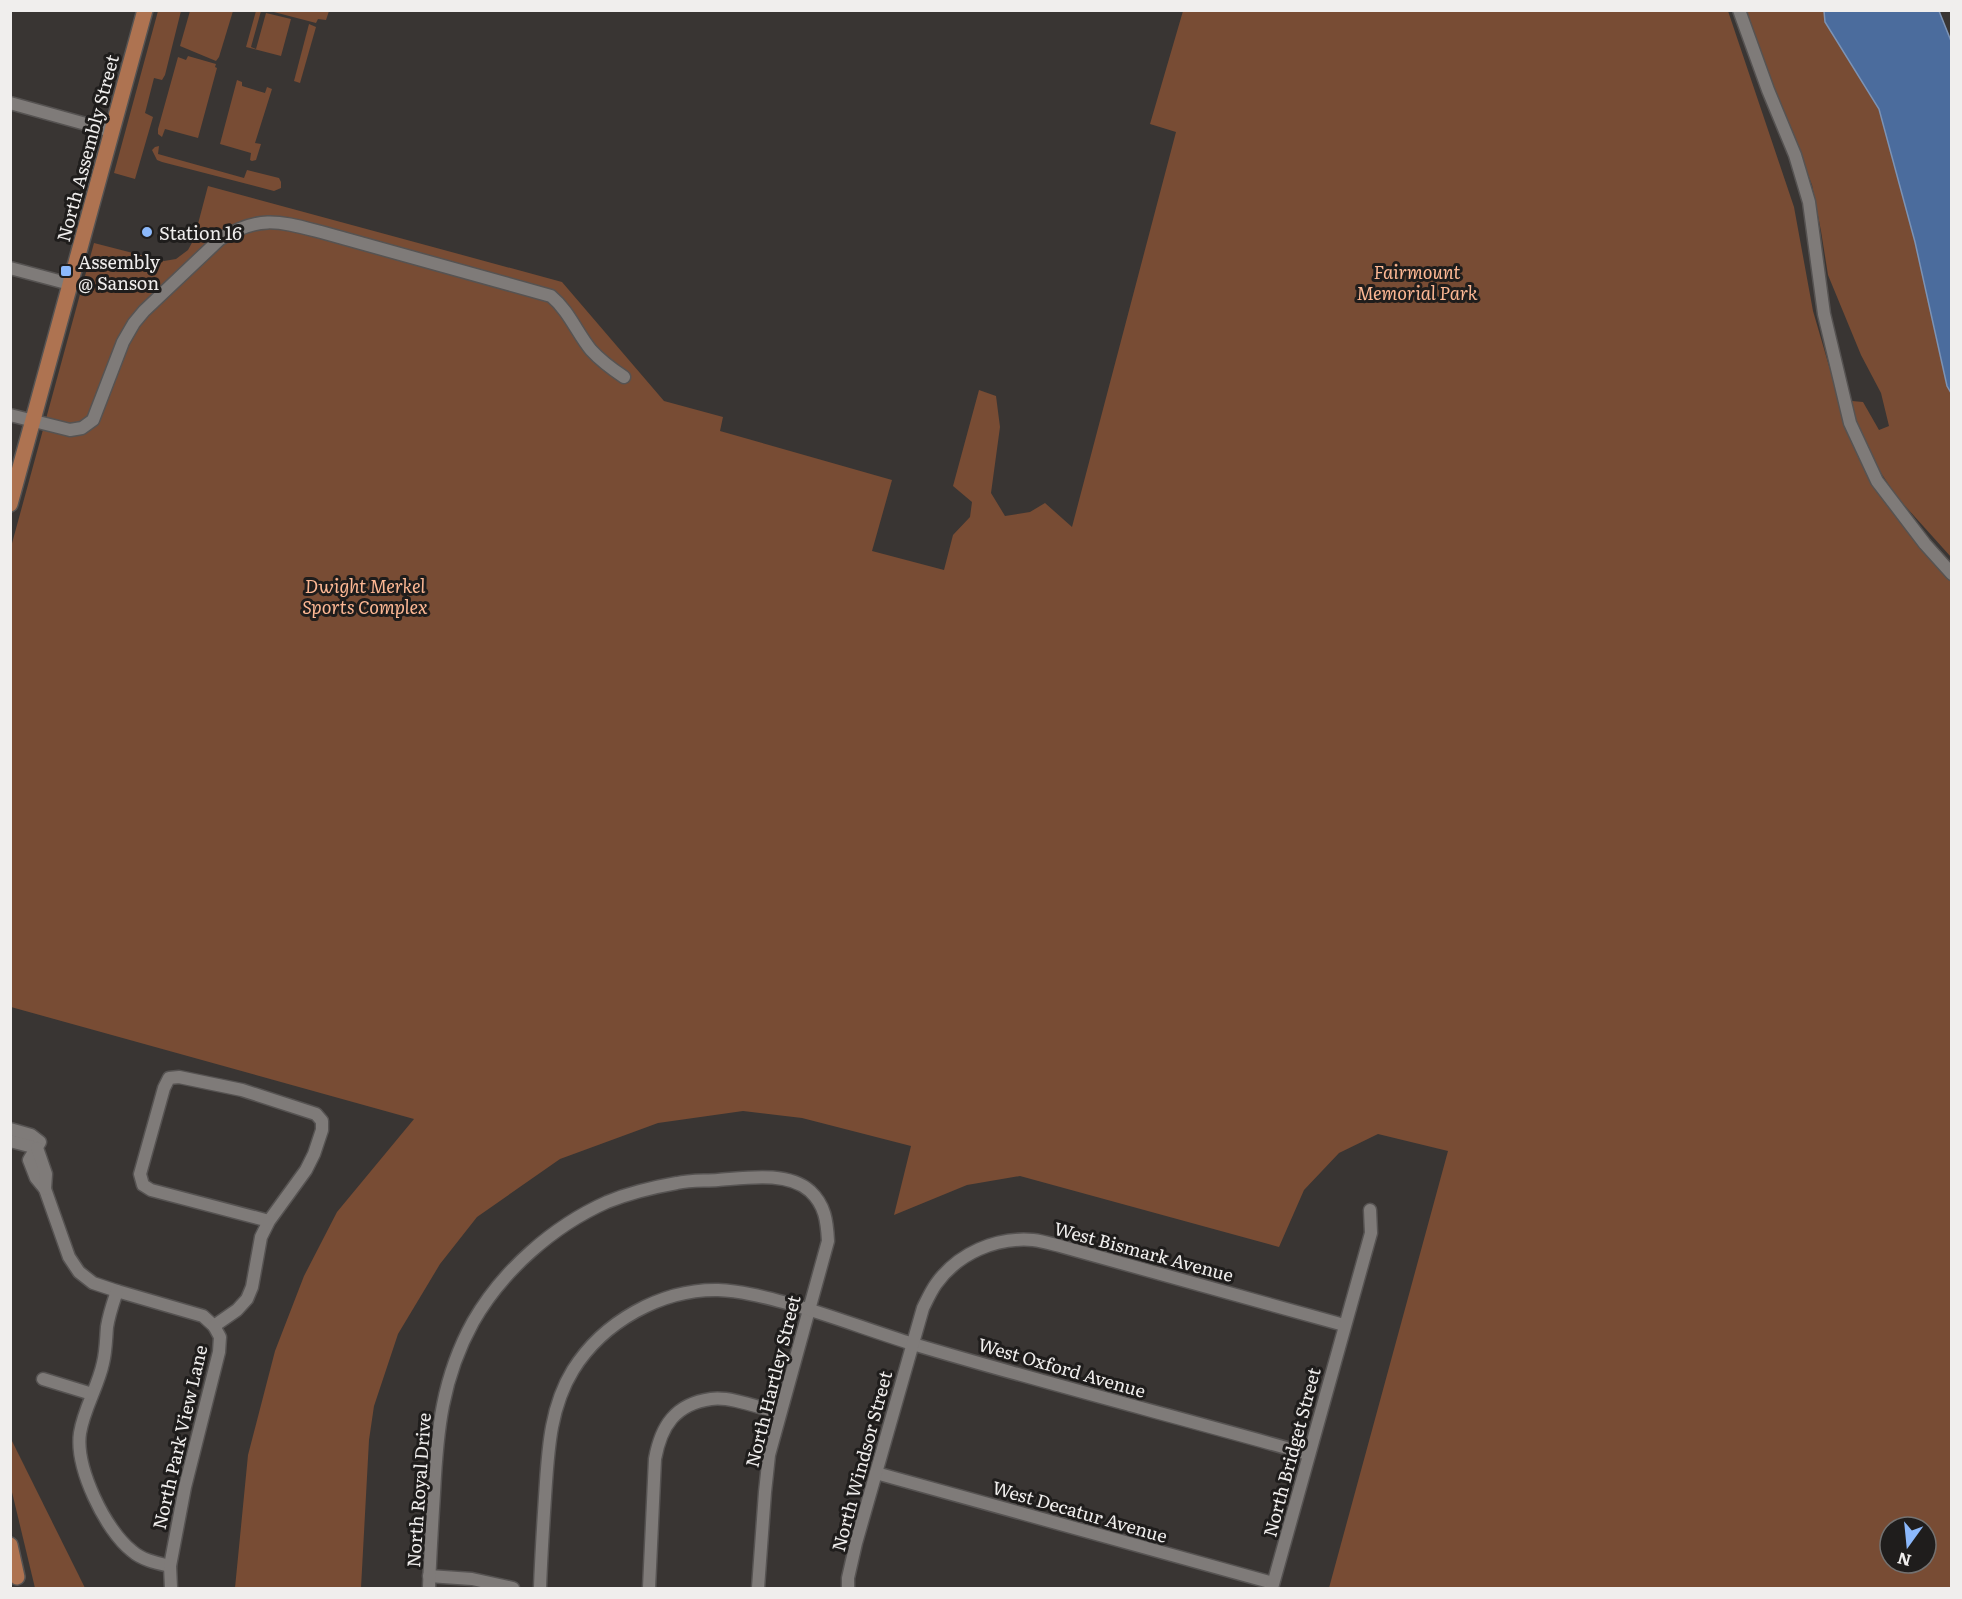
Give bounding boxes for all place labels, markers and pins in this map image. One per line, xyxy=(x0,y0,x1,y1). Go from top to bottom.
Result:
place label: Station 16 xyxy=(159,219,242,246)
marker: Station 16 xyxy=(140,225,154,239)
place label: Assembly @ Sanson xyxy=(78,248,161,296)
marker: Assembly @ Sanson xyxy=(59,264,73,278)

